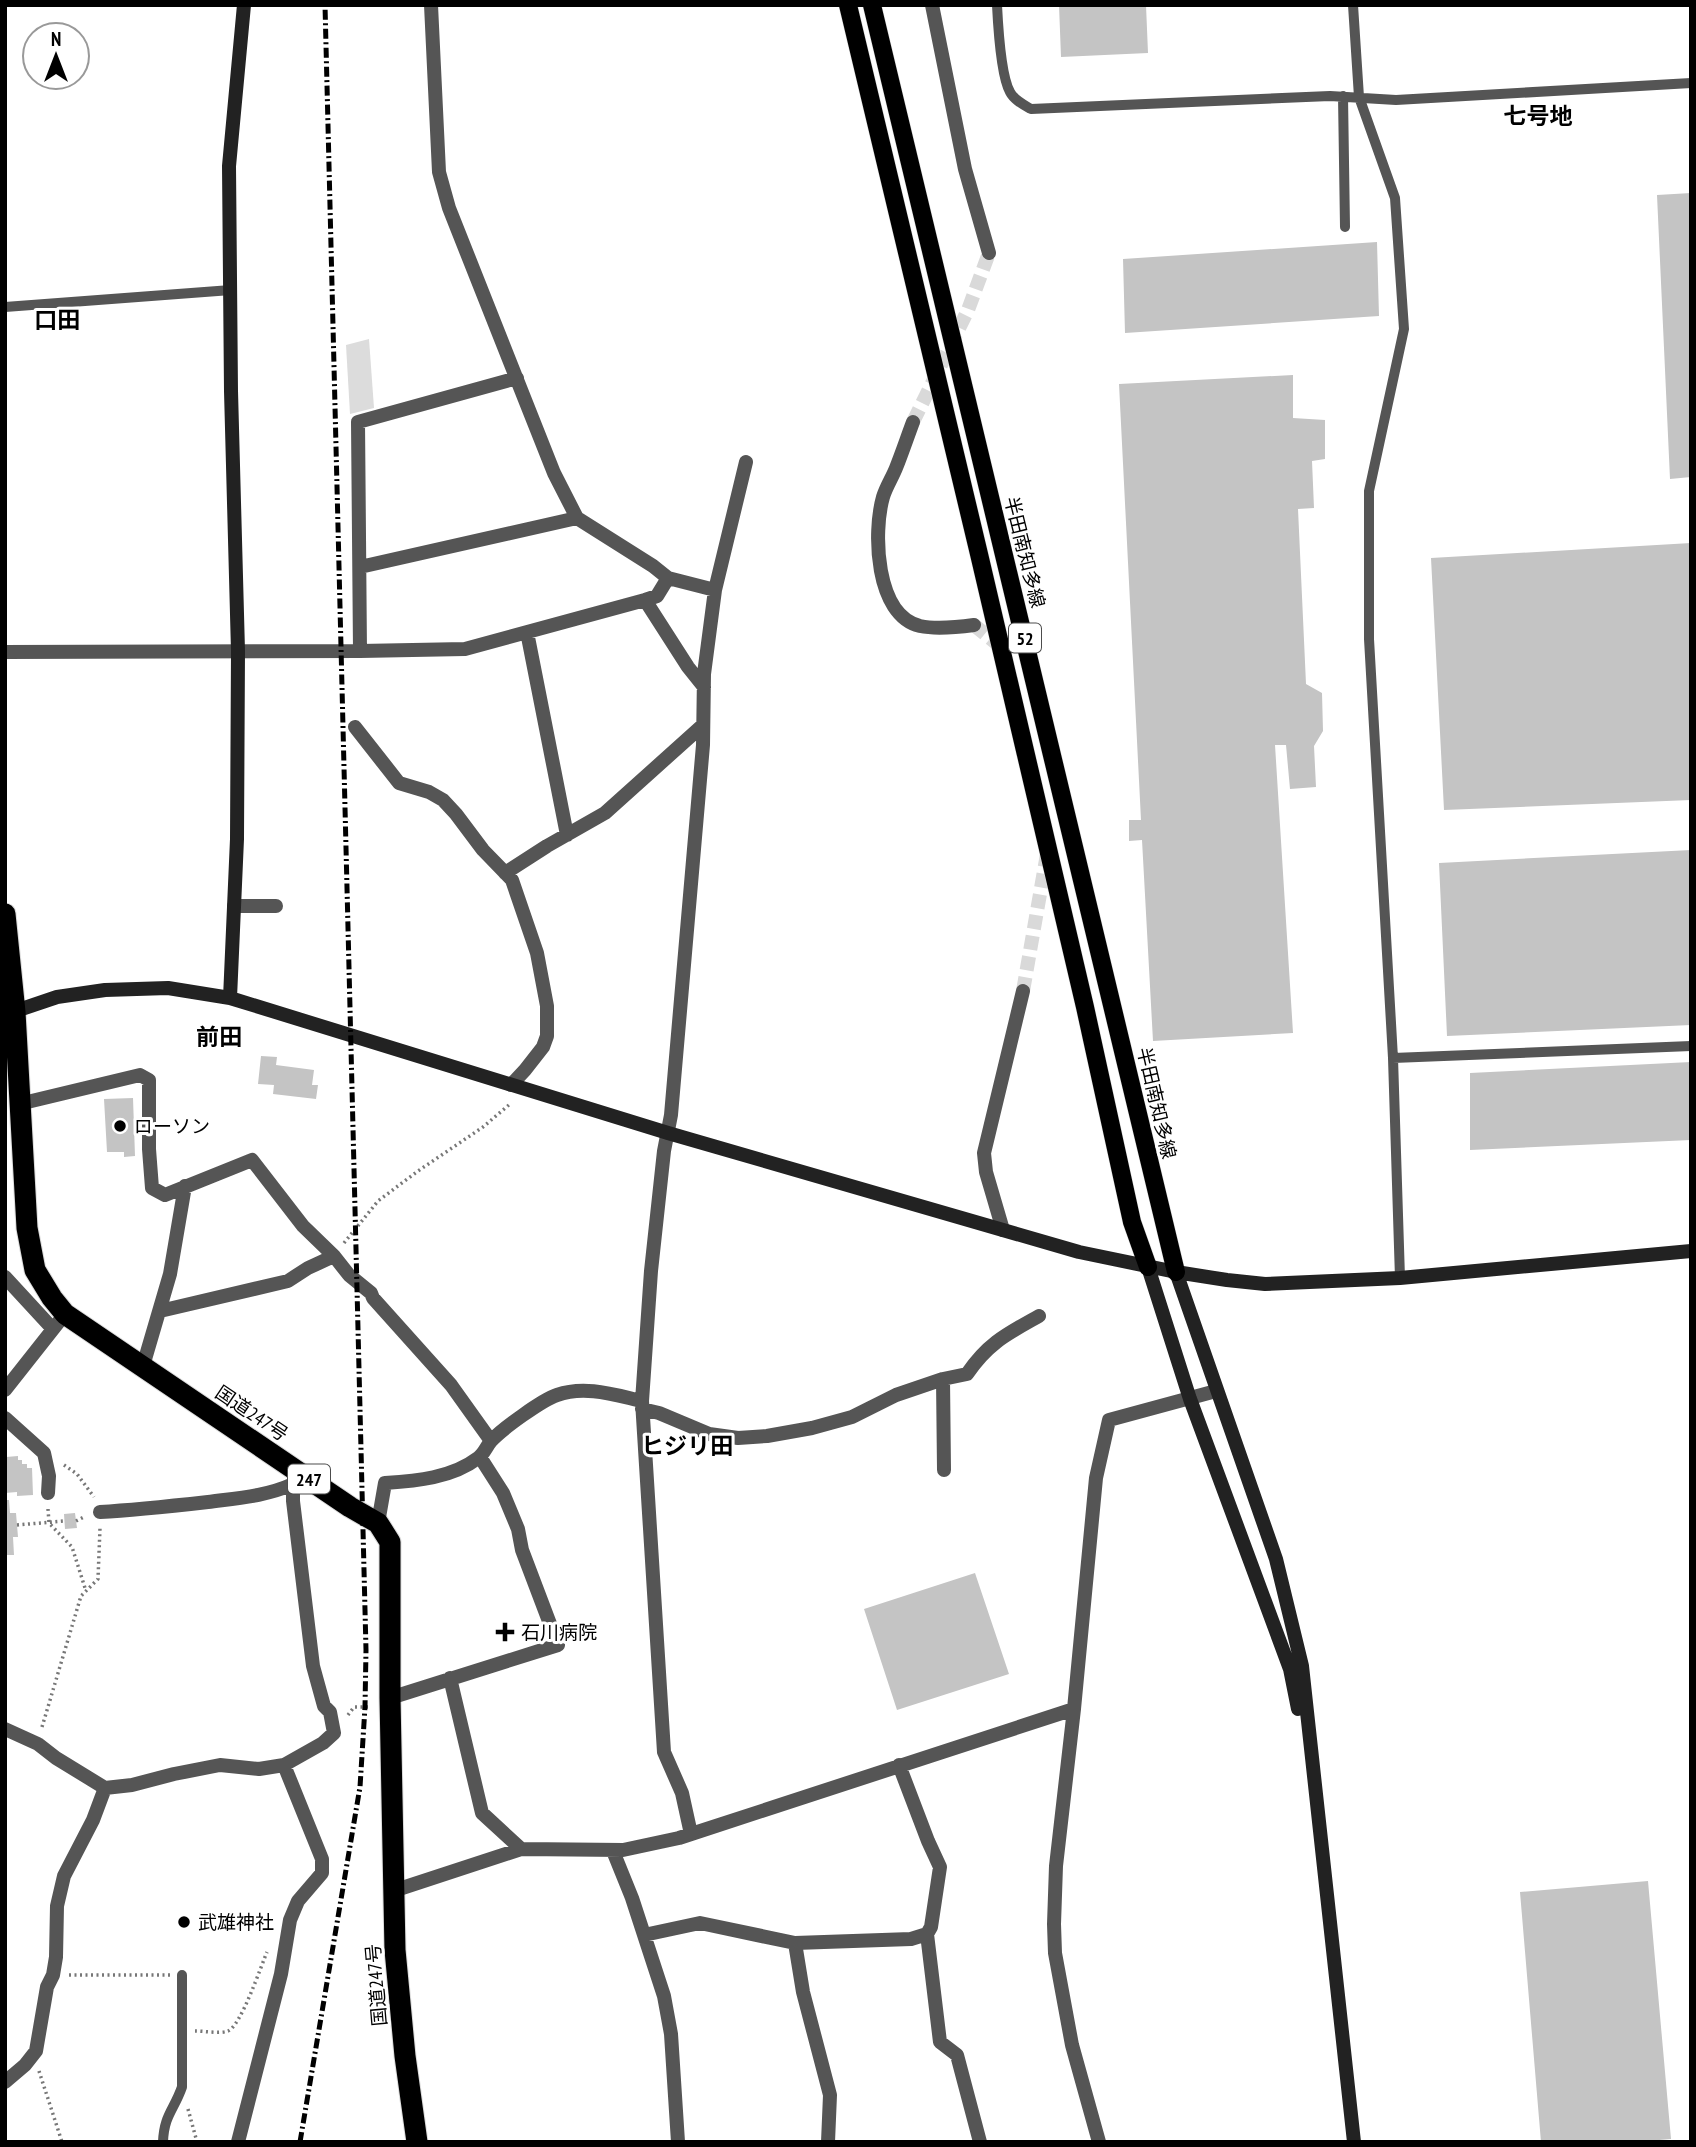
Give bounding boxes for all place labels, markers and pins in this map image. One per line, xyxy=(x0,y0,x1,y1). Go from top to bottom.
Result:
place label: ローソン xyxy=(134,1114,210,1138)
marker: ローソン xyxy=(112,1118,128,1134)
place label: 石川病院 xyxy=(521,1620,597,1644)
marker: 石川病院 xyxy=(495,1622,515,1642)
place label: 武雄神社 xyxy=(198,1910,274,1934)
marker: 武雄神社 xyxy=(176,1914,192,1930)

